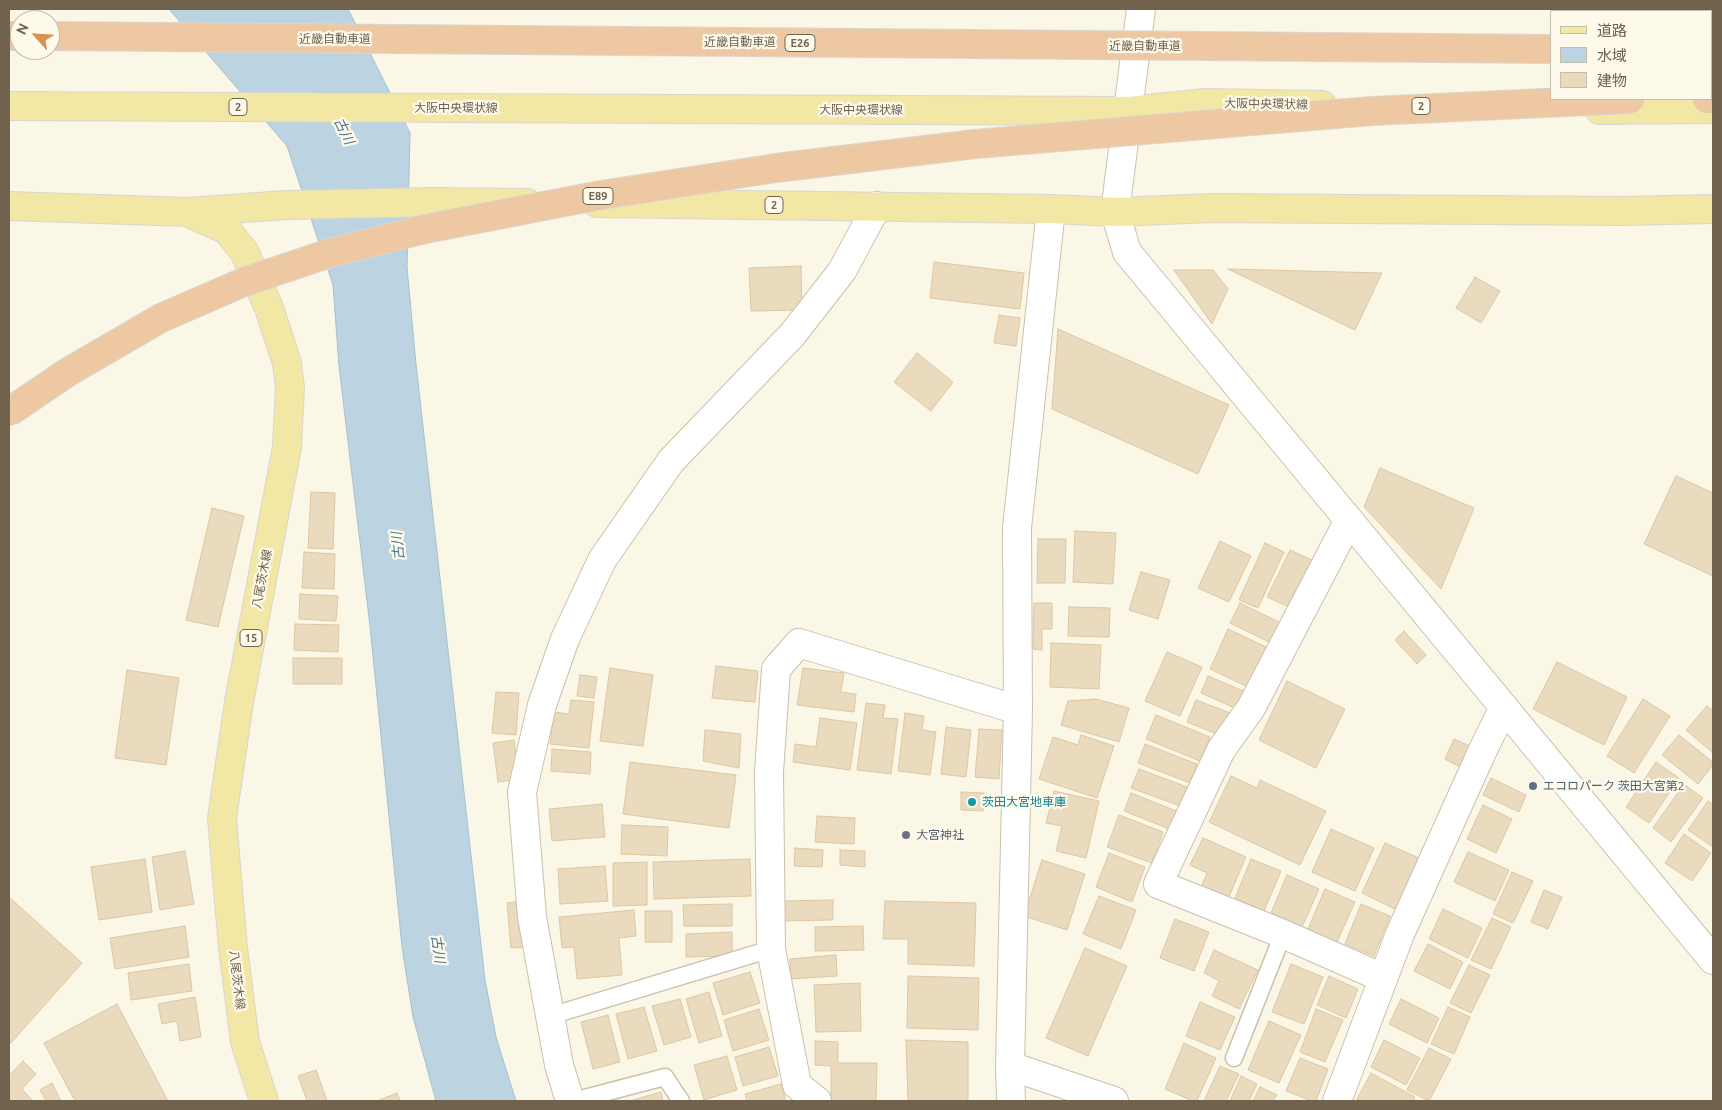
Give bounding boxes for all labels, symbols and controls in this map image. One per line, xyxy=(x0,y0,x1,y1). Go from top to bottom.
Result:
north arrow xyxy=(10,10,60,60)
legend xyxy=(1550,10,1712,100)
text: N xyxy=(13,21,32,37)
text: 道路 xyxy=(1597,22,1627,39)
street label: 近畿自動車道 xyxy=(299,32,371,46)
road number: E26 xyxy=(785,34,815,52)
street label: 近畿自動車道 xyxy=(704,35,776,49)
street label: 近畿自動車道 xyxy=(1109,39,1181,53)
text: 水域 xyxy=(1597,47,1627,64)
text: 建物 xyxy=(1597,72,1627,89)
street label: 大阪中央環状線 xyxy=(1224,96,1308,112)
road number: 2 xyxy=(229,98,247,115)
road number: 2 xyxy=(1412,98,1430,114)
street label: 大阪中央環状線 xyxy=(414,101,498,115)
street label: 大阪中央環状線 xyxy=(819,103,903,117)
water label: 古川 xyxy=(330,115,358,147)
road number: E89 xyxy=(583,188,613,205)
road number: 2 xyxy=(765,196,783,214)
water label: 古川 xyxy=(388,531,408,561)
street label: 八尾茨木線 xyxy=(249,548,275,610)
road number: 15 xyxy=(240,630,262,646)
place label: エコロパーク 茨田大宮第2 xyxy=(1543,779,1685,793)
marker: エコロパーク 茨田大宮第2 xyxy=(1527,780,1539,792)
place label: 茨田大宮地車庫 xyxy=(982,795,1066,809)
marker: 茨田大宮地車庫 xyxy=(966,796,978,808)
place label: 大宮神社 xyxy=(916,828,964,842)
marker: 大宮神社 xyxy=(900,829,912,841)
water label: 古川 xyxy=(428,934,448,964)
street label: 八尾茨木線 xyxy=(226,949,248,1011)

